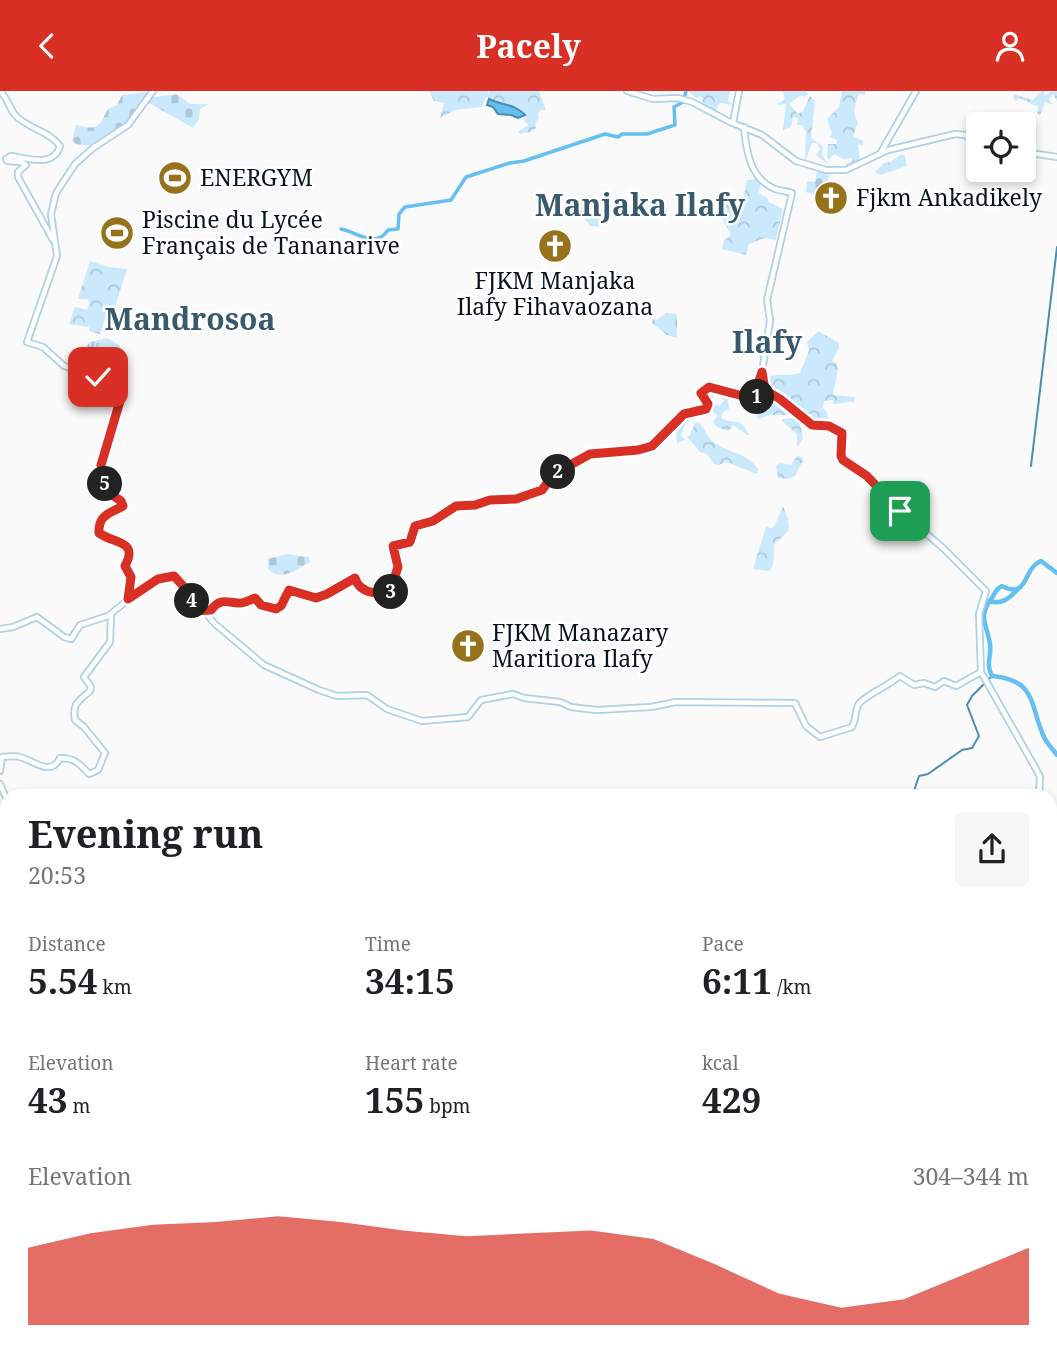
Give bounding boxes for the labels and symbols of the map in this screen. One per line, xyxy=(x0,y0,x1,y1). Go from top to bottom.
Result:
sports icon: ENERGYM xyxy=(156,159,194,197)
place label: ENERGYM xyxy=(200,161,313,193)
church icon: Fjkm Ankadikely xyxy=(812,179,850,217)
place label: Fjkm Ankadikely xyxy=(856,181,1042,213)
district label: Manjaka Ilafy xyxy=(535,184,746,225)
place label: Piscine du Lycée Français de Tananarive xyxy=(142,203,400,261)
sports icon: Piscine du Lycée Français de Tananarive xyxy=(98,214,136,252)
church icon: FJKM Manjaka Ilafy Fihavaozana xyxy=(536,227,574,265)
place label: FJKM Manjaka Ilafy Fihavaozana xyxy=(457,264,653,322)
district label: Mandrosoa xyxy=(105,298,276,339)
district label: Ilafy xyxy=(732,321,803,362)
pin xyxy=(68,347,128,407)
pin: 1 xyxy=(740,379,774,415)
pin: 2 xyxy=(540,455,576,489)
pin: 5 xyxy=(88,467,122,501)
pin xyxy=(870,481,930,541)
pin: 3 xyxy=(374,575,408,609)
pin: 4 xyxy=(174,583,210,619)
place label: FJKM Manazary Maritiora Ilafy xyxy=(492,616,668,674)
church icon: FJKM Manazary Maritiora Ilafy xyxy=(449,627,487,665)

